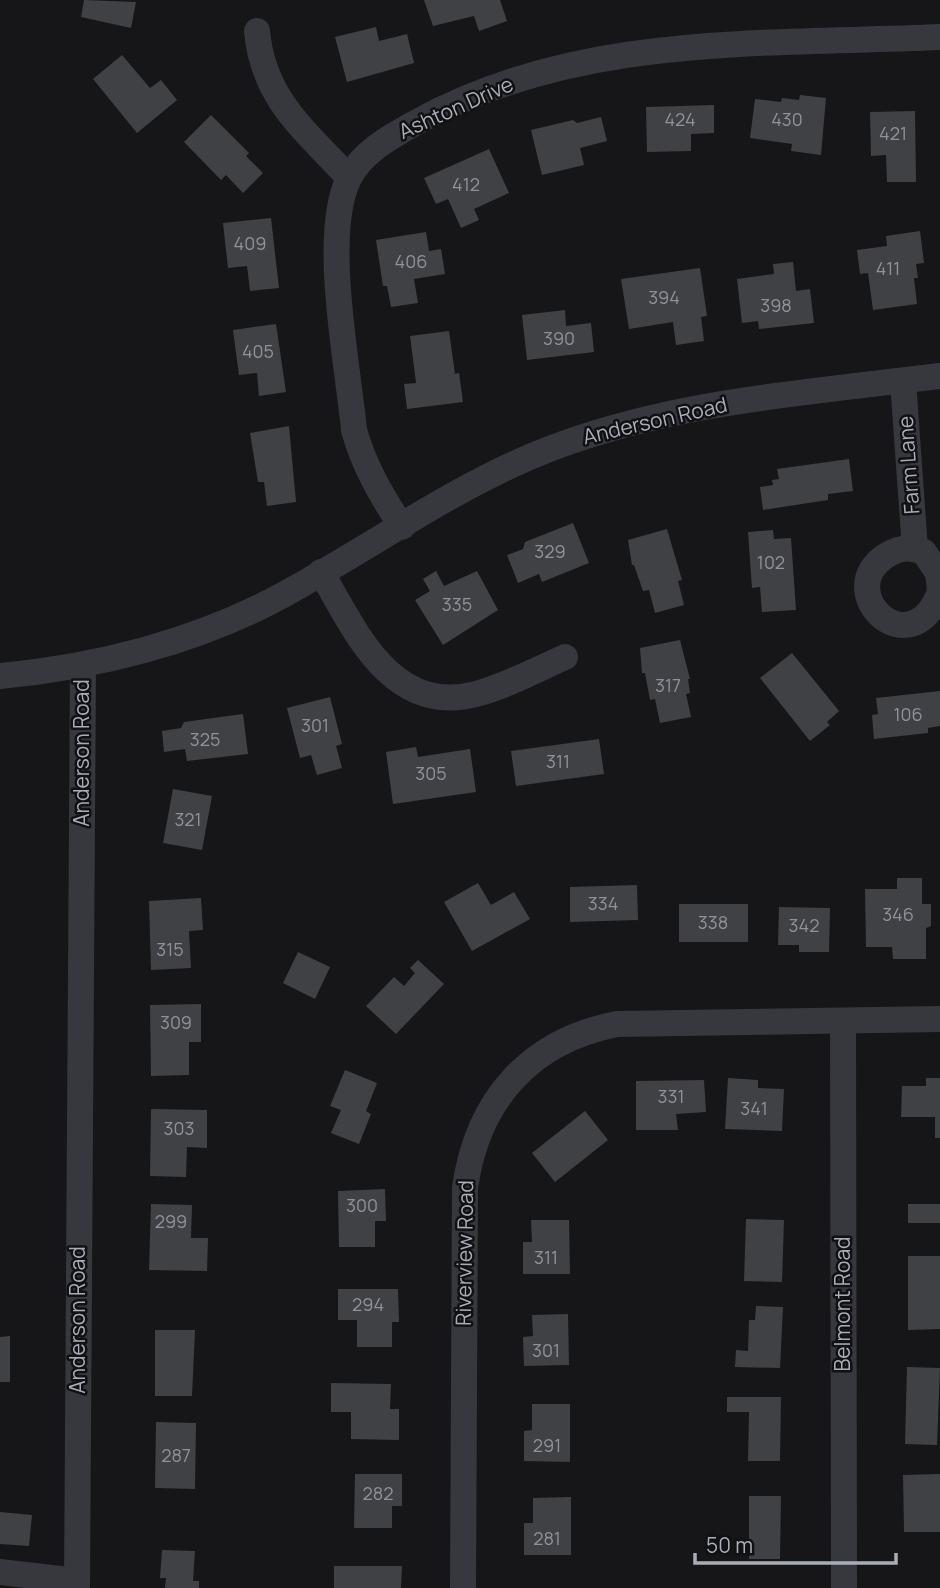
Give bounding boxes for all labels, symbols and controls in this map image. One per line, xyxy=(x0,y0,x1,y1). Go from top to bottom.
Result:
street label: Ashton Drive xyxy=(394,69,517,145)
house number: 424 xyxy=(664,107,696,131)
house number: 430 xyxy=(771,107,803,131)
house number: 421 xyxy=(879,121,907,145)
house number: 412 xyxy=(452,172,480,196)
house number: 409 xyxy=(234,231,266,255)
house number: 406 xyxy=(395,249,427,273)
house number: 411 xyxy=(876,256,900,280)
house number: 394 xyxy=(648,285,680,309)
house number: 398 xyxy=(760,293,792,317)
house number: 390 xyxy=(543,326,575,350)
house number: 405 xyxy=(242,339,274,363)
street label: Anderson Road xyxy=(580,390,730,450)
street label: Farm Lane xyxy=(891,415,925,515)
house number: 329 xyxy=(534,539,566,563)
house number: 102 xyxy=(757,550,785,574)
house number: 335 xyxy=(442,592,472,616)
house number: 317 xyxy=(655,673,681,697)
street label: Anderson Road xyxy=(67,679,95,827)
house number: 106 xyxy=(893,702,923,726)
house number: 301 xyxy=(301,713,329,737)
house number: 325 xyxy=(190,727,220,751)
house number: 311 xyxy=(546,749,570,773)
house number: 305 xyxy=(415,761,447,785)
house number: 321 xyxy=(174,807,202,831)
house number: 334 xyxy=(588,891,618,915)
house number: 346 xyxy=(882,902,914,926)
house number: 338 xyxy=(698,910,728,934)
house number: 342 xyxy=(789,913,819,937)
house number: 315 xyxy=(156,937,184,961)
house number: 309 xyxy=(160,1010,192,1034)
house number: 331 xyxy=(658,1084,684,1108)
house number: 341 xyxy=(740,1096,768,1120)
house number: 303 xyxy=(164,1116,194,1140)
street label: Riverview Road xyxy=(449,1180,479,1326)
house number: 300 xyxy=(346,1193,378,1217)
house number: 299 xyxy=(155,1209,187,1233)
street label: Belmont Road xyxy=(828,1236,856,1372)
house number: 311 xyxy=(534,1245,558,1269)
street label: Anderson Road xyxy=(63,1246,91,1394)
house number: 294 xyxy=(352,1292,384,1316)
house number: 301 xyxy=(532,1338,560,1362)
house number: 291 xyxy=(533,1433,561,1457)
house number: 287 xyxy=(161,1443,191,1467)
house number: 282 xyxy=(363,1481,393,1505)
scale bar xyxy=(695,1522,896,1566)
house number: 281 xyxy=(533,1526,561,1550)
text: 50 m xyxy=(706,1531,753,1559)

